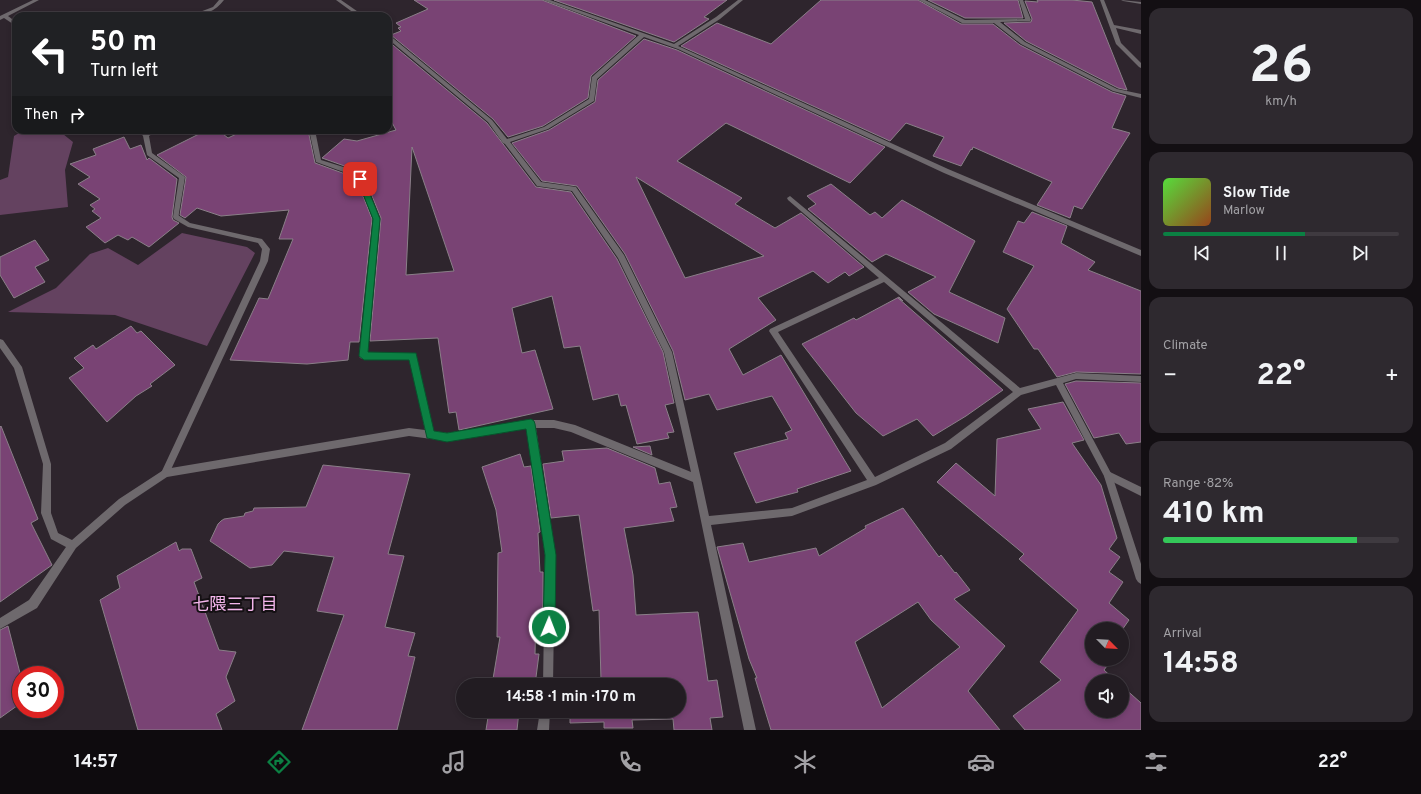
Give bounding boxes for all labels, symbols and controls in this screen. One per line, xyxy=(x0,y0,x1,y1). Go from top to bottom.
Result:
text: 50 m xyxy=(90,25,157,61)
icon: left xyxy=(24,28,76,80)
text: 26 xyxy=(1249,35,1313,101)
text: Turn left xyxy=(90,60,158,83)
text: km/h xyxy=(1265,94,1297,110)
icon: right xyxy=(66,104,88,126)
text: Then xyxy=(24,106,58,125)
pin xyxy=(343,162,377,196)
icon: arrive xyxy=(349,168,371,190)
text: Slow Tide xyxy=(1223,184,1290,203)
text: Marlow xyxy=(1223,203,1265,219)
icon: previous xyxy=(1191,242,1213,264)
icon: pause xyxy=(1270,242,1292,264)
icon: next xyxy=(1349,242,1371,264)
text: Climate xyxy=(1163,338,1208,354)
text: 22° xyxy=(1256,358,1306,395)
text: − xyxy=(1163,363,1177,390)
text: + xyxy=(1385,363,1399,390)
text: Range · 82% xyxy=(1163,476,1233,492)
text: 410 km xyxy=(1163,496,1265,533)
district label: 七隈三丁目 xyxy=(193,595,278,617)
position arrow xyxy=(528,606,570,648)
north arrow xyxy=(1085,622,1129,666)
map controls xyxy=(1085,622,1129,718)
text: Arrival xyxy=(1163,626,1202,642)
text: 14:58 xyxy=(1163,646,1239,683)
speed limit sign: 30 xyxy=(12,666,64,718)
button: sound xyxy=(1085,674,1129,718)
text: 14:58 · 1 min · 170 m xyxy=(506,688,636,707)
icon: directions xyxy=(265,748,293,776)
icon: music xyxy=(440,748,468,776)
icon: phone xyxy=(616,748,644,776)
icon: climate xyxy=(791,748,819,776)
icon: car xyxy=(967,748,995,776)
icon: filters xyxy=(1142,748,1170,776)
text: 14:57 xyxy=(74,751,118,774)
text: 22° xyxy=(1318,751,1347,774)

